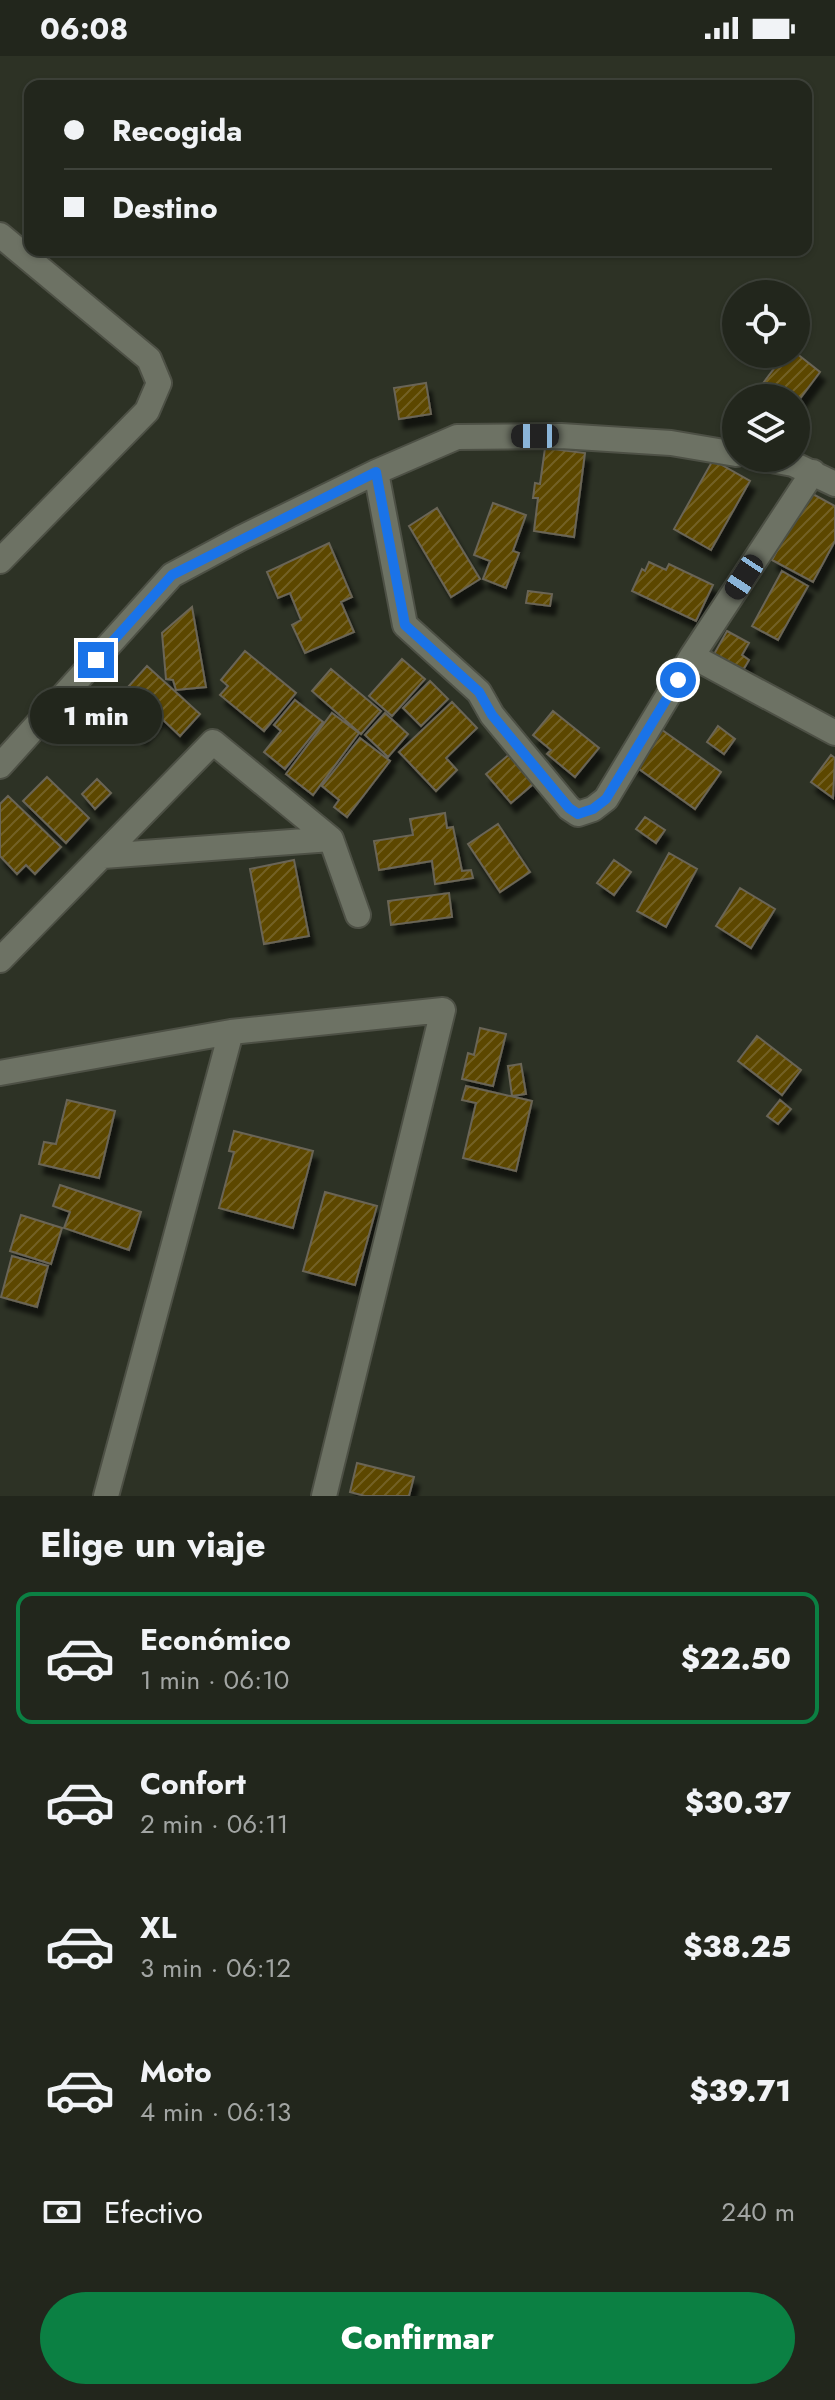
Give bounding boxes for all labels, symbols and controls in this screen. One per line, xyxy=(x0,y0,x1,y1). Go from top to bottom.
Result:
text: 06:08 xyxy=(40,7,128,50)
text: Recogida xyxy=(112,109,242,152)
text: Destino xyxy=(112,186,218,229)
map controls xyxy=(722,280,810,472)
button: locate xyxy=(722,280,810,368)
button: layers xyxy=(722,384,810,472)
car xyxy=(511,424,559,448)
car xyxy=(721,550,767,604)
route end xyxy=(78,642,114,678)
route start xyxy=(660,662,696,698)
callout: 1 min xyxy=(30,688,162,744)
text: 1 min xyxy=(63,697,129,735)
text: Elige un viaje xyxy=(40,1518,266,1570)
text: Económico xyxy=(140,1618,291,1661)
icon: car xyxy=(44,1622,116,1694)
text: $22.50 xyxy=(681,1637,791,1680)
text: 1 min · 06:10 xyxy=(140,1661,289,1699)
text: Confort xyxy=(140,1762,246,1805)
icon: car xyxy=(44,1766,116,1838)
text: $30.37 xyxy=(685,1781,791,1824)
text: 2 min · 06:11 xyxy=(140,1805,288,1843)
text: XL xyxy=(140,1906,176,1949)
icon: car xyxy=(44,1910,116,1982)
text: $38.25 xyxy=(683,1925,791,1968)
text: 3 min · 06:12 xyxy=(140,1949,291,1987)
text: Moto xyxy=(140,2050,212,2093)
icon: car xyxy=(44,2054,116,2126)
text: $39.71 xyxy=(689,2069,791,2112)
text: 4 min · 06:13 xyxy=(140,2093,291,2131)
icon: cash xyxy=(40,2190,84,2234)
text: Efectivo xyxy=(104,2191,203,2234)
text: 240 m xyxy=(721,2193,795,2231)
button: Confirmar xyxy=(40,2292,795,2384)

